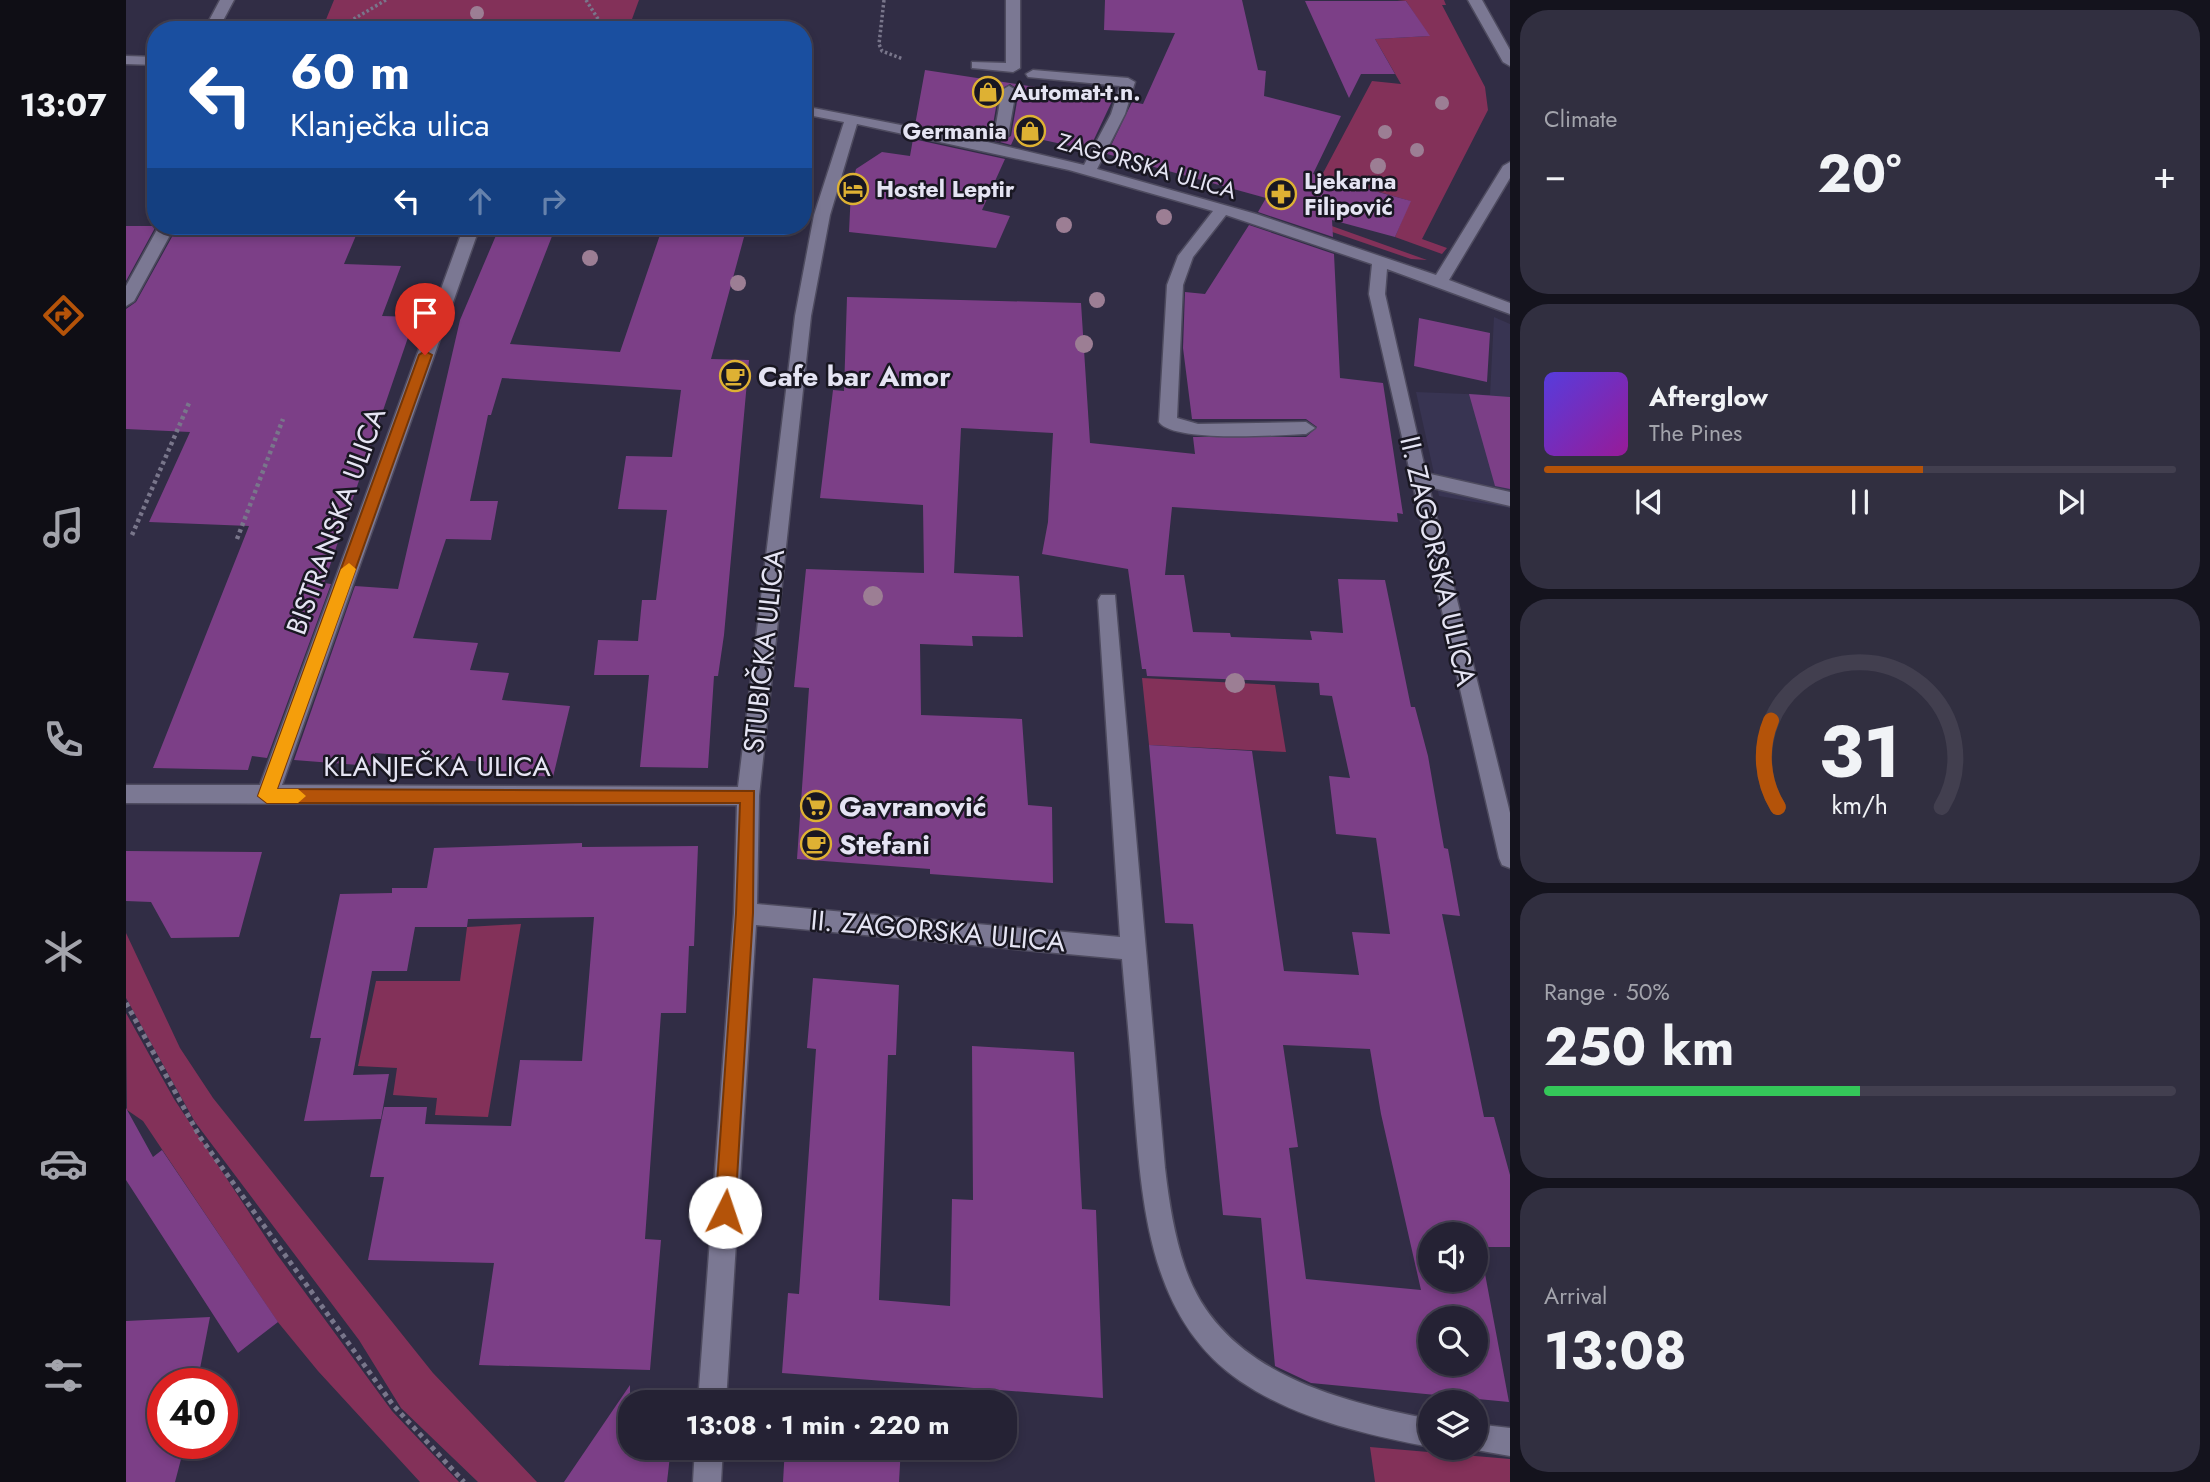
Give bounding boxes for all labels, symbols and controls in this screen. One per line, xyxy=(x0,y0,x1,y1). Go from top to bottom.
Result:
text: 60 m xyxy=(290,37,410,107)
icon: left xyxy=(175,49,266,140)
shop icon: Automat-t.n. xyxy=(971,75,1005,109)
place label: Automat-t.n. xyxy=(1010,75,1141,109)
text: 13:07 xyxy=(20,82,106,128)
text: Klanječka ulica xyxy=(290,102,490,148)
text: Climate xyxy=(1544,102,1617,136)
place label: Germania xyxy=(902,114,1007,148)
shop icon: Germania xyxy=(1013,114,1047,148)
street label: ZAGORSKA ULICA xyxy=(1054,124,1241,208)
text: 20° xyxy=(1818,136,1902,212)
text: − xyxy=(1544,147,1566,202)
text: + xyxy=(2153,147,2176,202)
place label: Ljekarna Filipović xyxy=(1304,164,1396,224)
hotel icon: Hostel Leptir xyxy=(836,172,870,206)
place label: Hostel Leptir xyxy=(876,172,1015,206)
pharmacy icon: Ljekarna Filipović xyxy=(1264,177,1298,211)
icon: left xyxy=(388,182,426,220)
icon: ahead xyxy=(461,182,499,220)
icon: right xyxy=(534,182,572,220)
pin xyxy=(395,283,455,355)
icon: directions xyxy=(39,291,88,340)
icon: arrive xyxy=(406,294,444,332)
place label: Cafe bar Amor xyxy=(758,356,951,397)
cafe icon: Cafe bar Amor xyxy=(718,359,752,393)
text: Afterglow xyxy=(1649,378,1768,416)
street label: BISTRANSKA ULICA xyxy=(276,401,396,640)
text: The Pines xyxy=(1649,416,1742,450)
street label: II. ZAGORSKA ULICA xyxy=(1389,432,1487,690)
icon: previous xyxy=(1630,483,1668,521)
icon: pause xyxy=(1841,483,1879,521)
icon: next xyxy=(2052,483,2090,521)
icon: music xyxy=(39,503,88,552)
street label: STUBIČKA ULICA xyxy=(733,547,795,755)
text: 31 xyxy=(1819,699,1901,804)
icon: phone xyxy=(39,715,88,764)
street label: KLANJEČKA ULICA xyxy=(323,746,551,787)
place label: Gavranović xyxy=(839,786,987,827)
text: km/h xyxy=(1832,787,1888,823)
supermarket icon: Gavranović xyxy=(799,789,833,823)
place label: Stefani xyxy=(839,824,930,865)
cafe icon: Stefani xyxy=(799,827,833,861)
street label: II. ZAGORSKA ULICA xyxy=(809,899,1067,963)
icon: climate xyxy=(39,927,88,976)
text: Range · 50% xyxy=(1544,975,1670,1009)
text: 250 km xyxy=(1544,1009,1734,1085)
icon: car xyxy=(39,1139,88,1188)
position arrow xyxy=(688,1175,762,1249)
map controls xyxy=(1418,1222,1488,1460)
button: sound xyxy=(1418,1222,1488,1292)
text: Arrival xyxy=(1544,1279,1607,1313)
button: search xyxy=(1418,1306,1488,1376)
text: 13:08 xyxy=(1544,1313,1687,1389)
icon: filters xyxy=(39,1351,88,1400)
speed limit sign: 40 xyxy=(147,1368,238,1459)
button: layers xyxy=(1418,1390,1488,1460)
text: 13:08 · 1 min · 220 m xyxy=(685,1406,950,1444)

